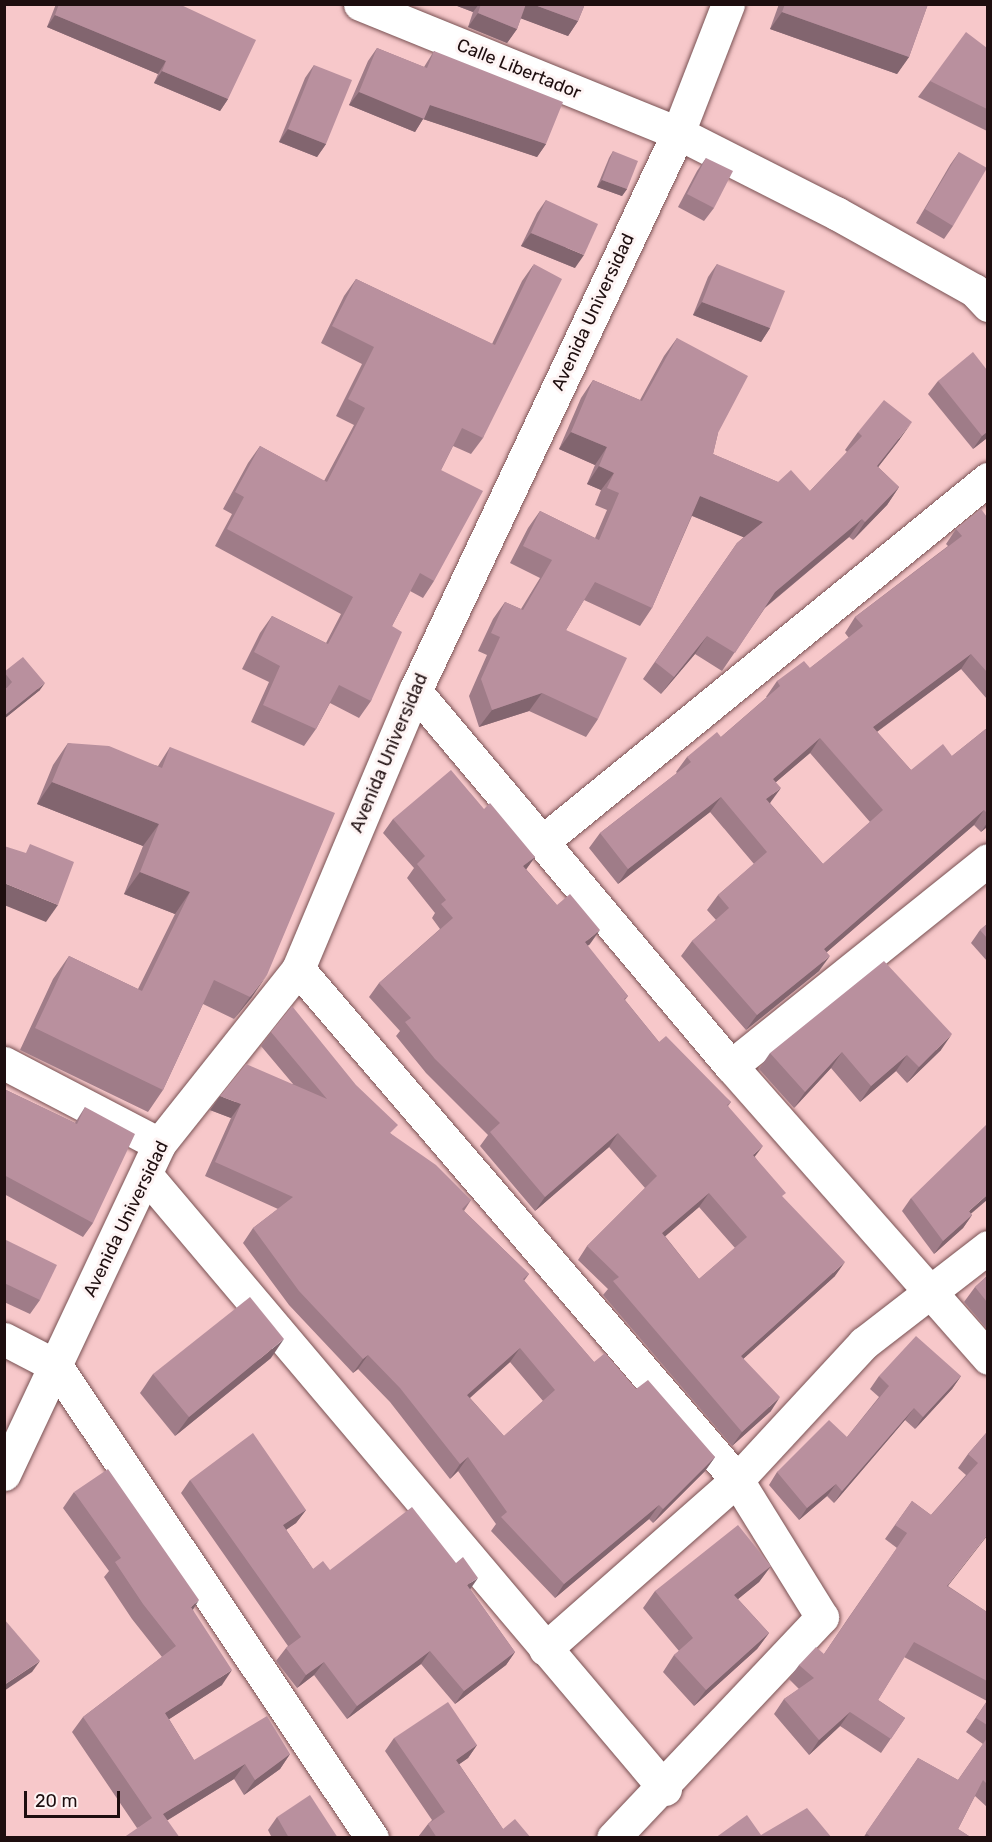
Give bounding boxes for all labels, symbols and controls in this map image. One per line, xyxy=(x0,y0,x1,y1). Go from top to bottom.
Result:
street label: Calle Libertador xyxy=(454,34,584,104)
street label: Avenida Universidad xyxy=(547,230,639,394)
street label: Avenida Universidad xyxy=(346,670,432,836)
street label: Avenida Universidad xyxy=(79,1137,173,1301)
scale bar xyxy=(27,1779,123,1817)
text: 20 m xyxy=(35,1790,77,1812)

